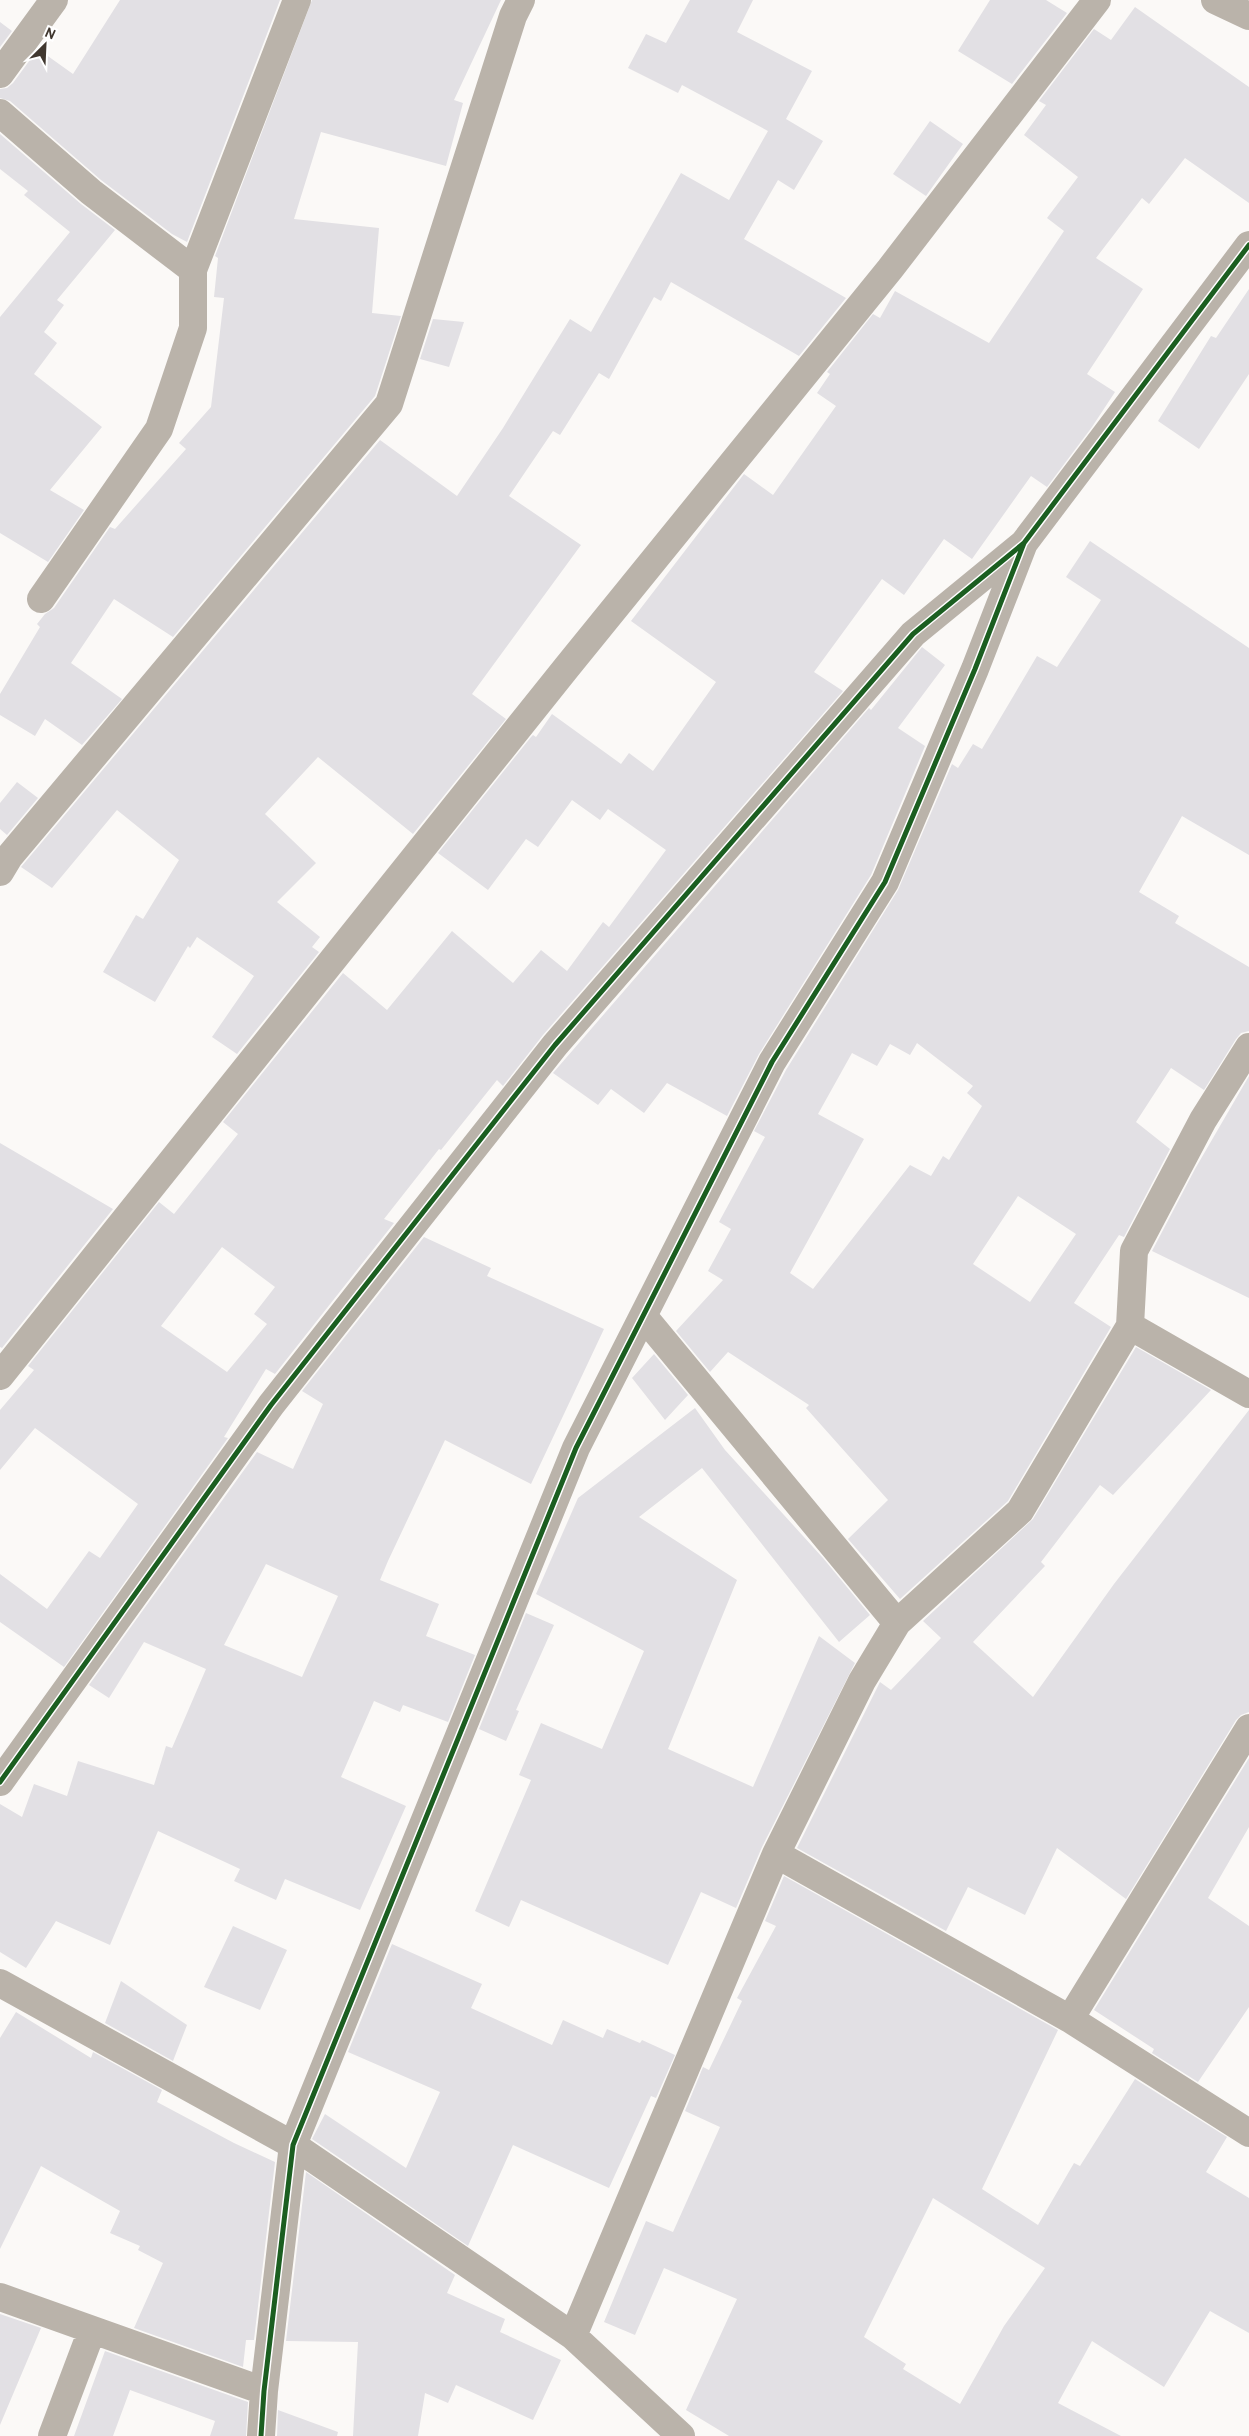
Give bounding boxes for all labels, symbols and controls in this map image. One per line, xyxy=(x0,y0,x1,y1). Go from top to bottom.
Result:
north arrow xyxy=(20,20,70,70)
text: N xyxy=(42,25,58,44)

